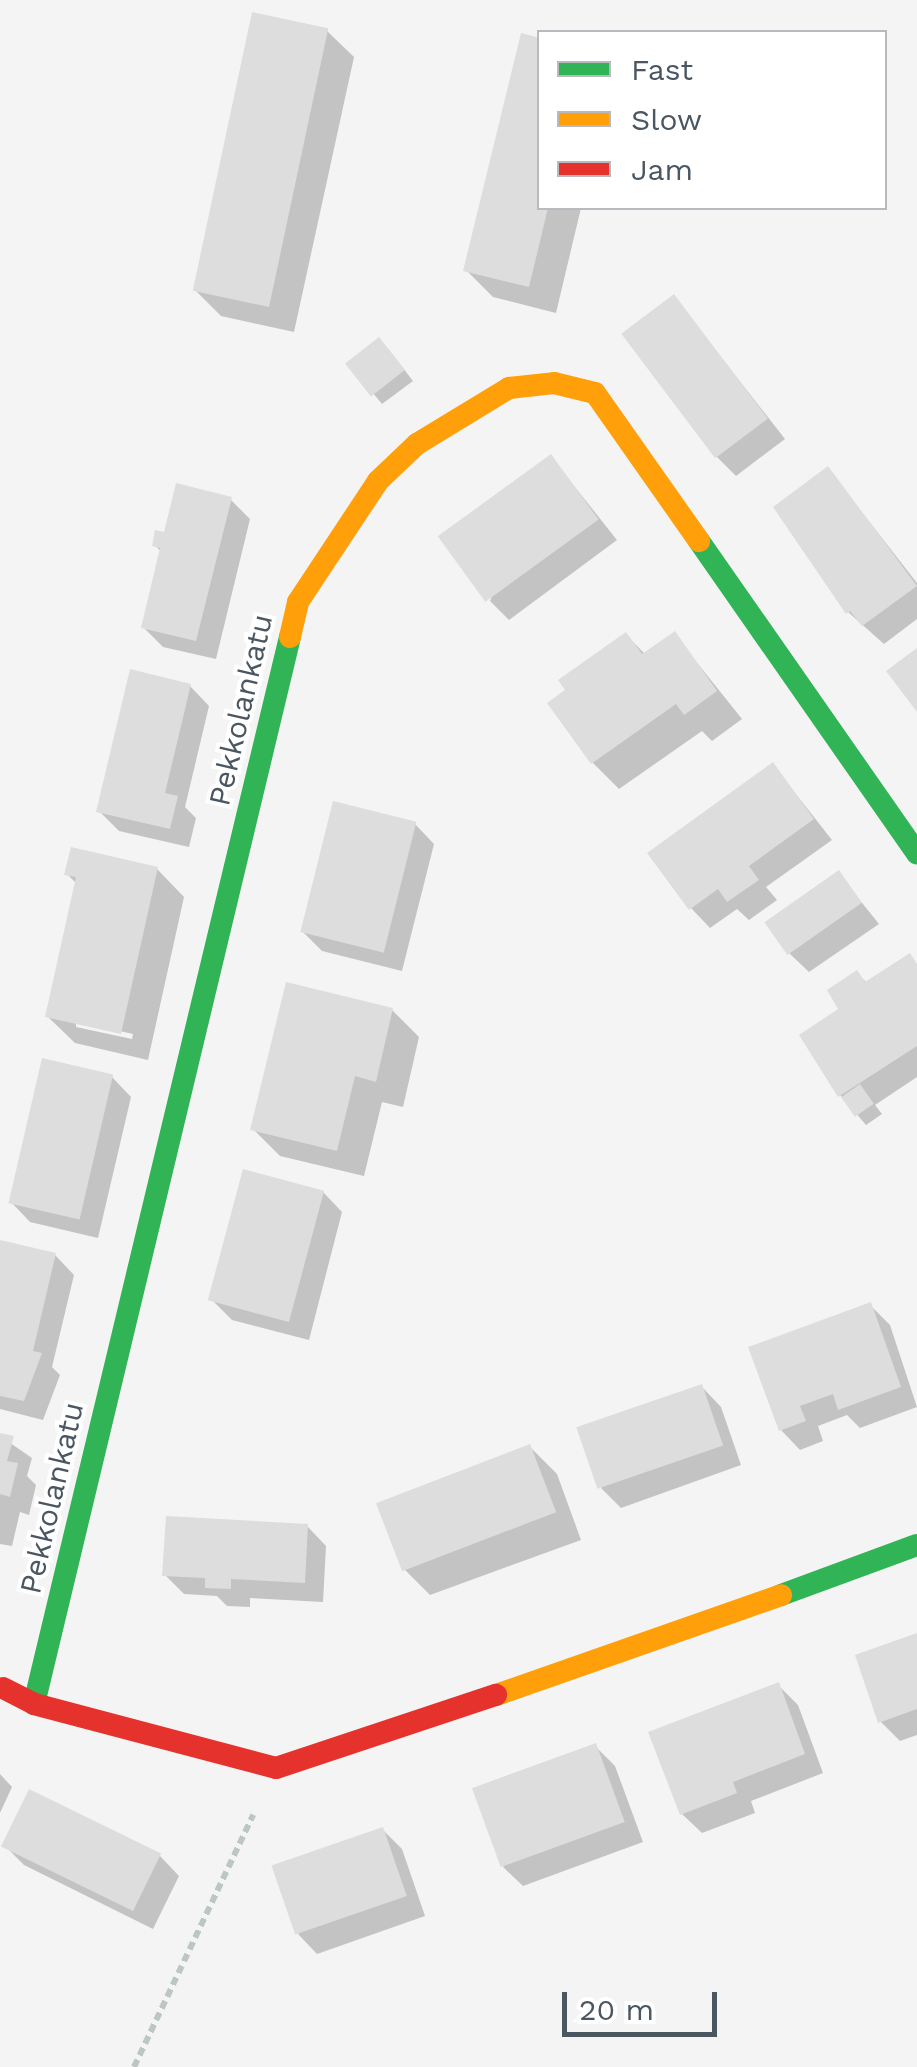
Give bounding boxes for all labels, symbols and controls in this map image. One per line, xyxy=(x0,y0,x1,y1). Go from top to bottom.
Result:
legend xyxy=(537,30,887,210)
text: Fast xyxy=(631,52,693,87)
text: Slow xyxy=(631,102,702,137)
text: Jam xyxy=(631,152,693,187)
street label: Pekkolankatu xyxy=(201,611,281,809)
street label: Pekkolankatu xyxy=(12,1399,92,1597)
scale bar xyxy=(567,1972,722,2034)
text: 20 m xyxy=(579,1992,654,2027)

